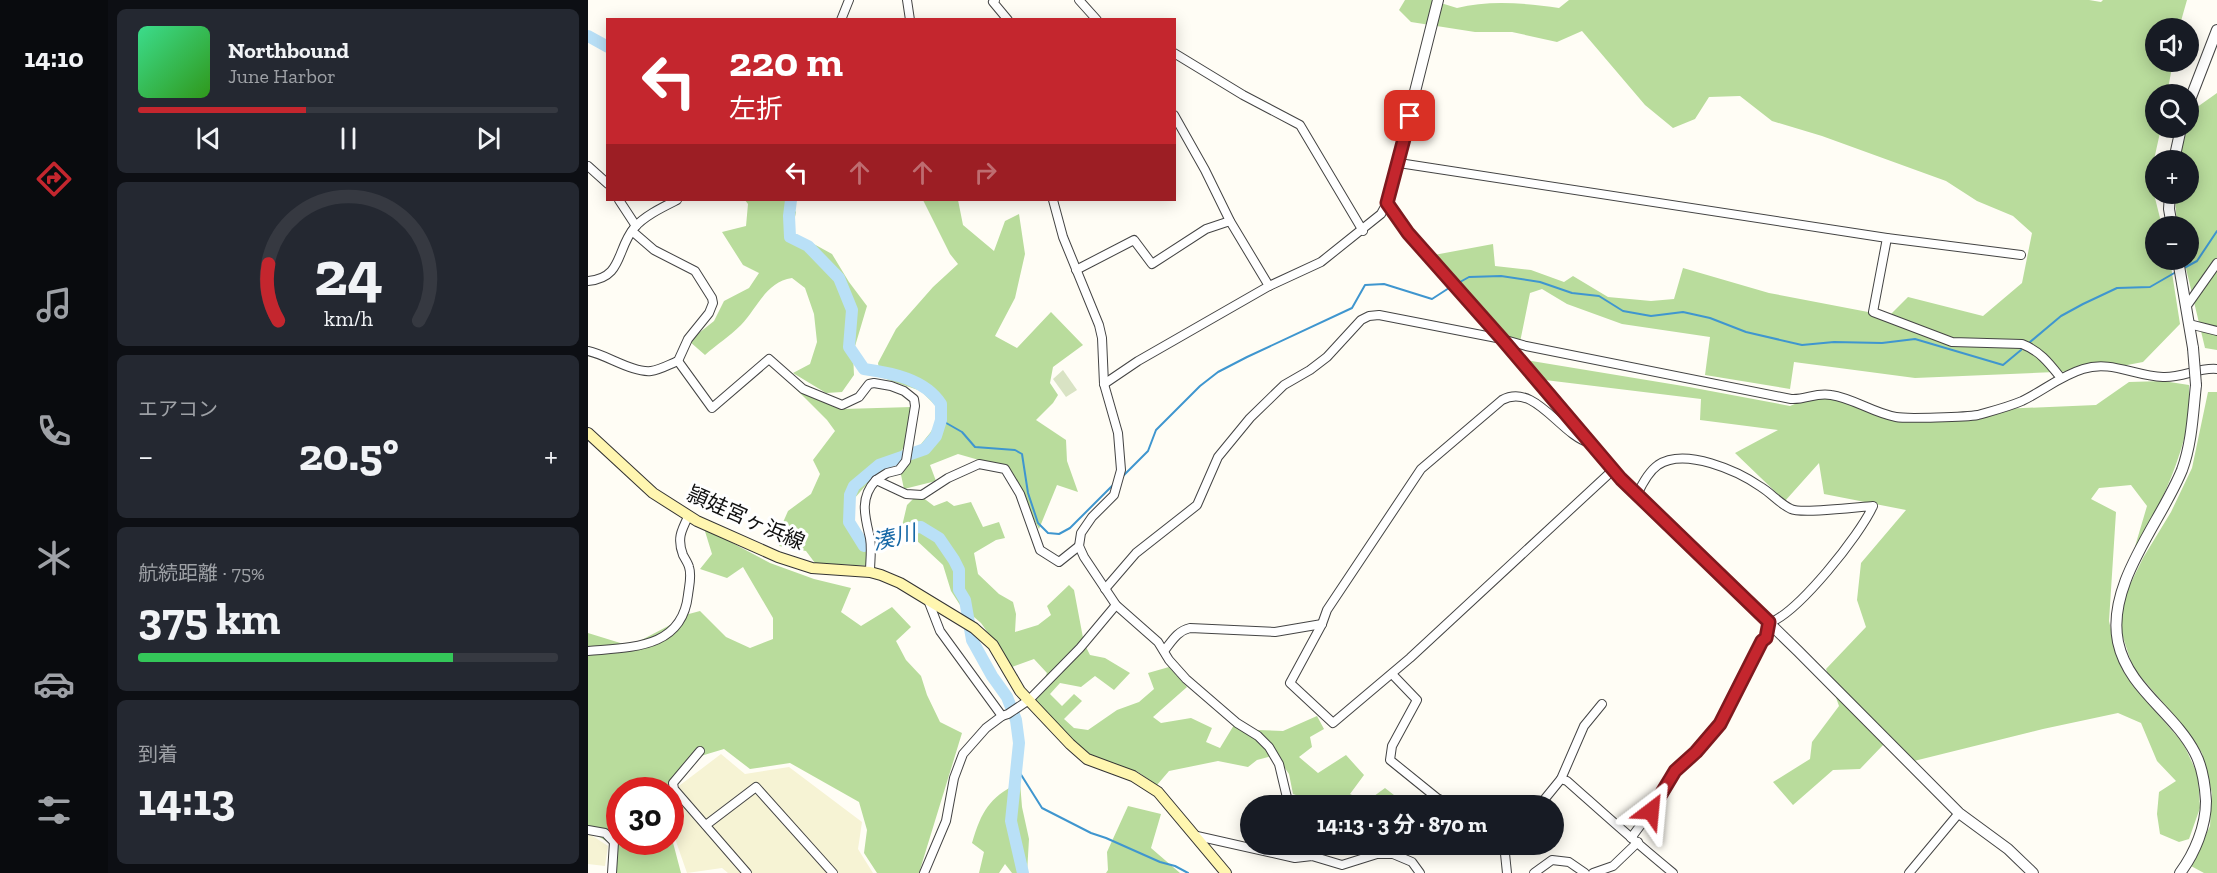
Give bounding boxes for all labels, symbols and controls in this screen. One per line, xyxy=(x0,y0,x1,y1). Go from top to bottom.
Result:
map controls xyxy=(2145,18,2199,270)
button: sound xyxy=(2145,18,2199,72)
text: 220 m xyxy=(729,36,843,87)
text: Northbound xyxy=(228,37,349,64)
text: 14:10 xyxy=(24,42,84,74)
icon: left xyxy=(630,42,708,120)
text: June Harbor xyxy=(228,64,336,88)
button: search xyxy=(2145,84,2199,138)
pin xyxy=(1384,90,1435,141)
text: 左折 xyxy=(729,93,783,125)
icon: arrive xyxy=(1393,99,1426,132)
icon: previous xyxy=(192,122,225,155)
icon: pause xyxy=(332,122,365,155)
icon: next xyxy=(472,122,505,155)
button: + xyxy=(2145,150,2199,204)
icon: left xyxy=(780,156,813,189)
icon: ahead xyxy=(843,156,876,189)
icon: ahead xyxy=(906,156,939,189)
icon: right xyxy=(969,156,1002,189)
icon: directions xyxy=(33,158,75,200)
button: − xyxy=(2145,216,2199,270)
text: 24 xyxy=(313,236,383,311)
icon: music xyxy=(33,284,75,326)
text: km/h xyxy=(324,306,372,331)
text: エアコン xyxy=(138,397,218,421)
icon: phone xyxy=(33,410,75,452)
text: 20.5° xyxy=(299,428,399,482)
text: − xyxy=(138,436,153,475)
text: + xyxy=(544,436,558,475)
street label: 頴娃宮ヶ浜線 xyxy=(684,480,809,555)
water label: 湊川 xyxy=(870,519,921,556)
icon: climate xyxy=(33,537,75,579)
text: 航続距離 · 75% xyxy=(138,561,265,585)
text: 375 km xyxy=(138,592,280,646)
icon: car xyxy=(33,663,75,705)
text: 到着 xyxy=(138,742,178,766)
text: 14:13 xyxy=(138,773,235,827)
speed limit sign: 30 xyxy=(606,777,684,855)
position arrow xyxy=(1619,779,1683,843)
icon: filters xyxy=(33,789,75,831)
text: 14:13 · 3 分 · 870 m xyxy=(1317,811,1487,838)

